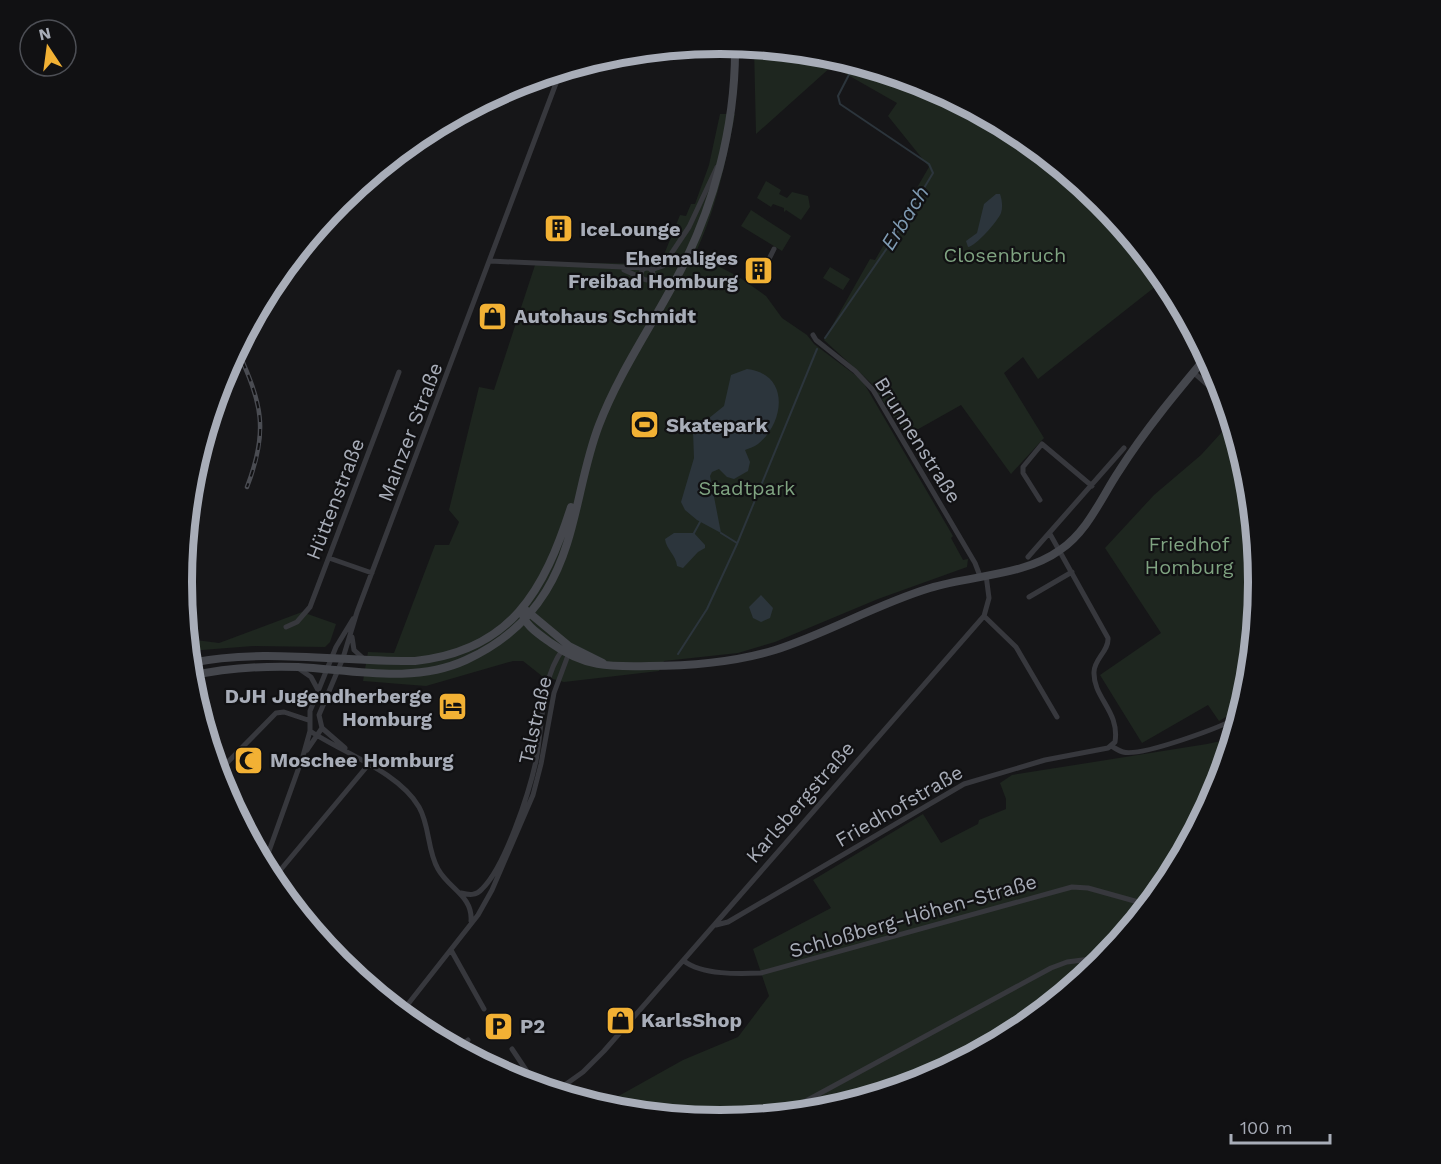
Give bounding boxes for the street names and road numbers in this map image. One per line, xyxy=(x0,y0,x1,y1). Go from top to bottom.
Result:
street label: Mainzer Straße xyxy=(372,359,448,505)
street label: Brunnenstraße xyxy=(870,372,966,508)
street label: Hüttenstraße xyxy=(301,435,369,563)
street label: Talstraße xyxy=(513,674,557,766)
street label: Karlsbergstraße xyxy=(741,736,859,868)
street label: Friedhofstraße xyxy=(831,760,967,852)
street label: Schloßberg-Höhen-Straße xyxy=(787,869,1039,963)

